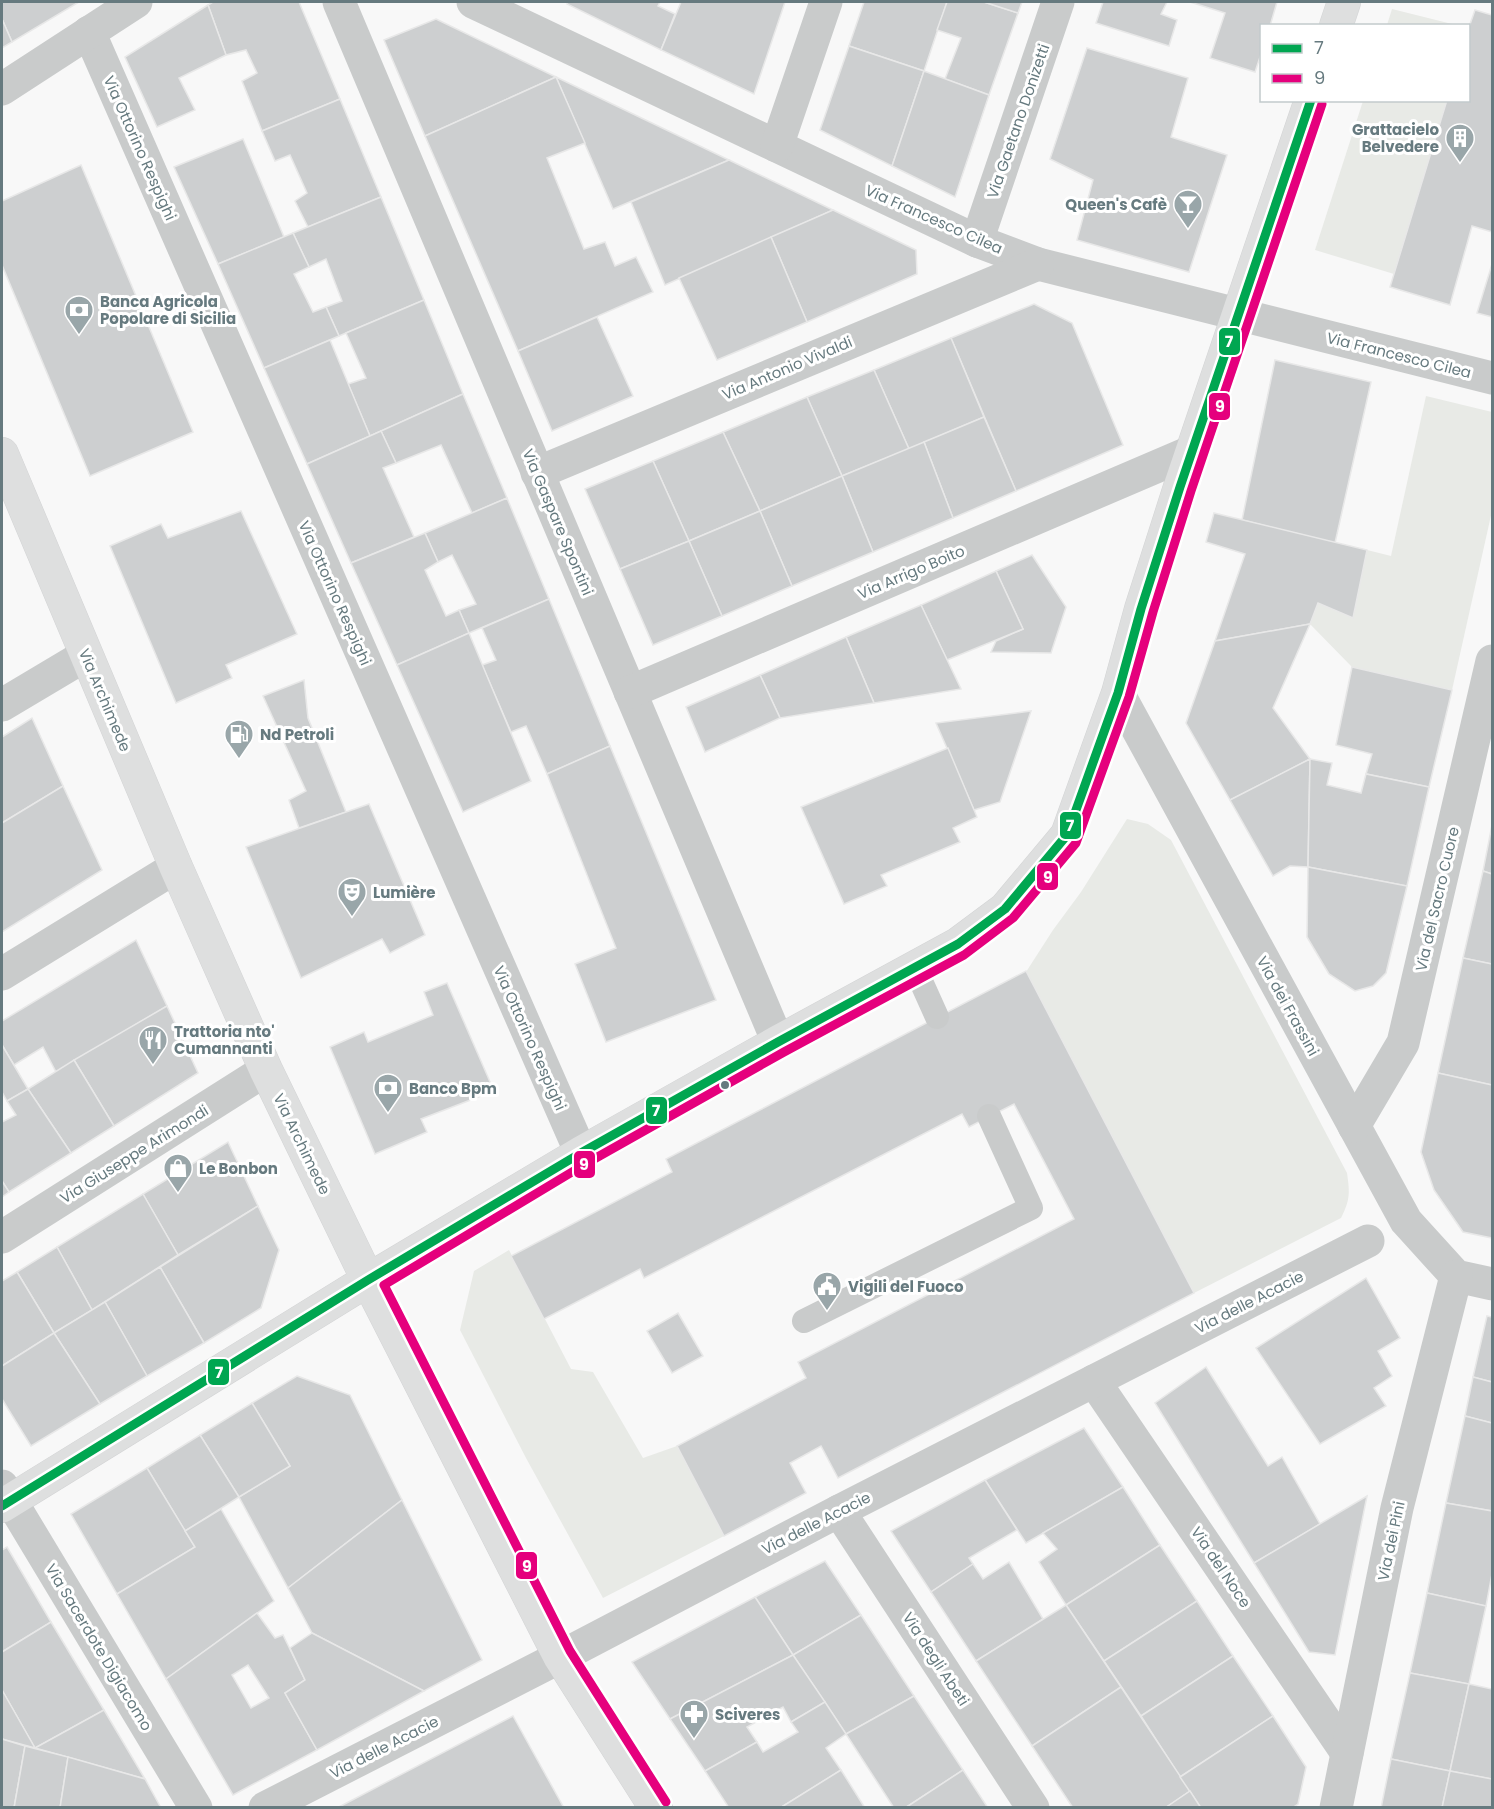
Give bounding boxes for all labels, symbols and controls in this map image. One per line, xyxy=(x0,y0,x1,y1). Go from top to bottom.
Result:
legend xyxy=(1260,24,1470,102)
text: 7 xyxy=(1314,35,1324,60)
street label: Via Gaetano Donizetti xyxy=(982,41,1054,201)
text: 9 xyxy=(1314,65,1325,90)
street label: Via Ottorino Respighi xyxy=(99,72,181,224)
place label: Grattacielo Belvedere xyxy=(1352,119,1439,157)
building icon: Grattacielo Belvedere xyxy=(1444,122,1476,164)
street label: Via Francesco Cilea xyxy=(862,179,1006,259)
bar icon: Queen's Cafè xyxy=(1172,188,1204,230)
place label: Queen's Cafè xyxy=(1065,194,1167,215)
place label: Banca Agricola Popolare di Sicilia xyxy=(100,291,236,329)
bank icon: Banca Agricola Popolare di Sicilia xyxy=(63,294,95,336)
line badge: 7 xyxy=(1218,327,1241,356)
street label: Via Francesco Cilea xyxy=(1325,327,1473,383)
text: 7 xyxy=(1225,330,1234,353)
street label: Via Antonio Vivaldi xyxy=(719,331,855,405)
line badge: 9 xyxy=(1208,392,1231,421)
text: 9 xyxy=(1215,395,1225,418)
street label: Via Gaspare Spontini xyxy=(518,445,598,599)
street label: Via Ottorino Respighi xyxy=(294,517,376,669)
street label: Via Arrigo Boito xyxy=(854,540,968,604)
street label: Via Archimede xyxy=(74,645,136,755)
fuel station icon: Nd Petroli xyxy=(223,718,255,760)
place label: Nd Petroli xyxy=(260,724,334,745)
line badge: 7 xyxy=(1059,811,1082,840)
text: 7 xyxy=(1066,814,1075,837)
street label: Via del Sacro Cuore xyxy=(1410,825,1464,973)
line badge: 9 xyxy=(1036,862,1059,891)
text: 9 xyxy=(1043,866,1053,889)
theatre icon: Lumière xyxy=(336,876,368,918)
place label: Lumière xyxy=(373,882,435,903)
street label: Via dei Frassini xyxy=(1252,952,1324,1060)
street label: Via Ottorino Respighi xyxy=(489,962,571,1114)
place label: Trattoria nto' Cumannanti xyxy=(174,1021,275,1059)
restaurant icon: Trattoria nto' Cumannanti xyxy=(137,1024,169,1066)
bank icon: Banco Bpm xyxy=(372,1072,404,1114)
place label: Banco Bpm xyxy=(409,1078,497,1099)
unlabelled marker xyxy=(719,1079,731,1091)
street label: Via Archimede xyxy=(268,1090,336,1198)
line badge: 7 xyxy=(645,1096,668,1125)
text: 7 xyxy=(652,1099,661,1122)
street label: Via Giuseppe Arimondi xyxy=(56,1100,212,1208)
line badge: 9 xyxy=(573,1150,596,1179)
shop icon: Le Bonbon xyxy=(162,1152,194,1194)
text: 9 xyxy=(579,1153,589,1176)
place label: Le Bonbon xyxy=(199,1158,278,1179)
street label: Via delle Acacie xyxy=(1191,1266,1307,1338)
public building icon: Vigili del Fuoco xyxy=(811,1270,843,1312)
place label: Vigili del Fuoco xyxy=(848,1276,964,1297)
line badge: 7 xyxy=(207,1358,230,1386)
text: 7 xyxy=(215,1361,224,1384)
street label: Via delle Acacie xyxy=(758,1487,874,1559)
street label: Via dei Pini xyxy=(1372,1499,1410,1583)
street label: Via del Noce xyxy=(1186,1522,1256,1612)
line badge: 9 xyxy=(515,1551,538,1580)
text: 9 xyxy=(522,1555,532,1578)
street label: Via Sacerdote Digiacomo xyxy=(41,1560,157,1734)
street label: Via degli Abeti xyxy=(898,1608,974,1710)
pharmacy icon: Sciveres xyxy=(678,1698,710,1740)
place label: Sciveres xyxy=(715,1704,780,1725)
street label: Via delle Acacie xyxy=(326,1711,442,1783)

